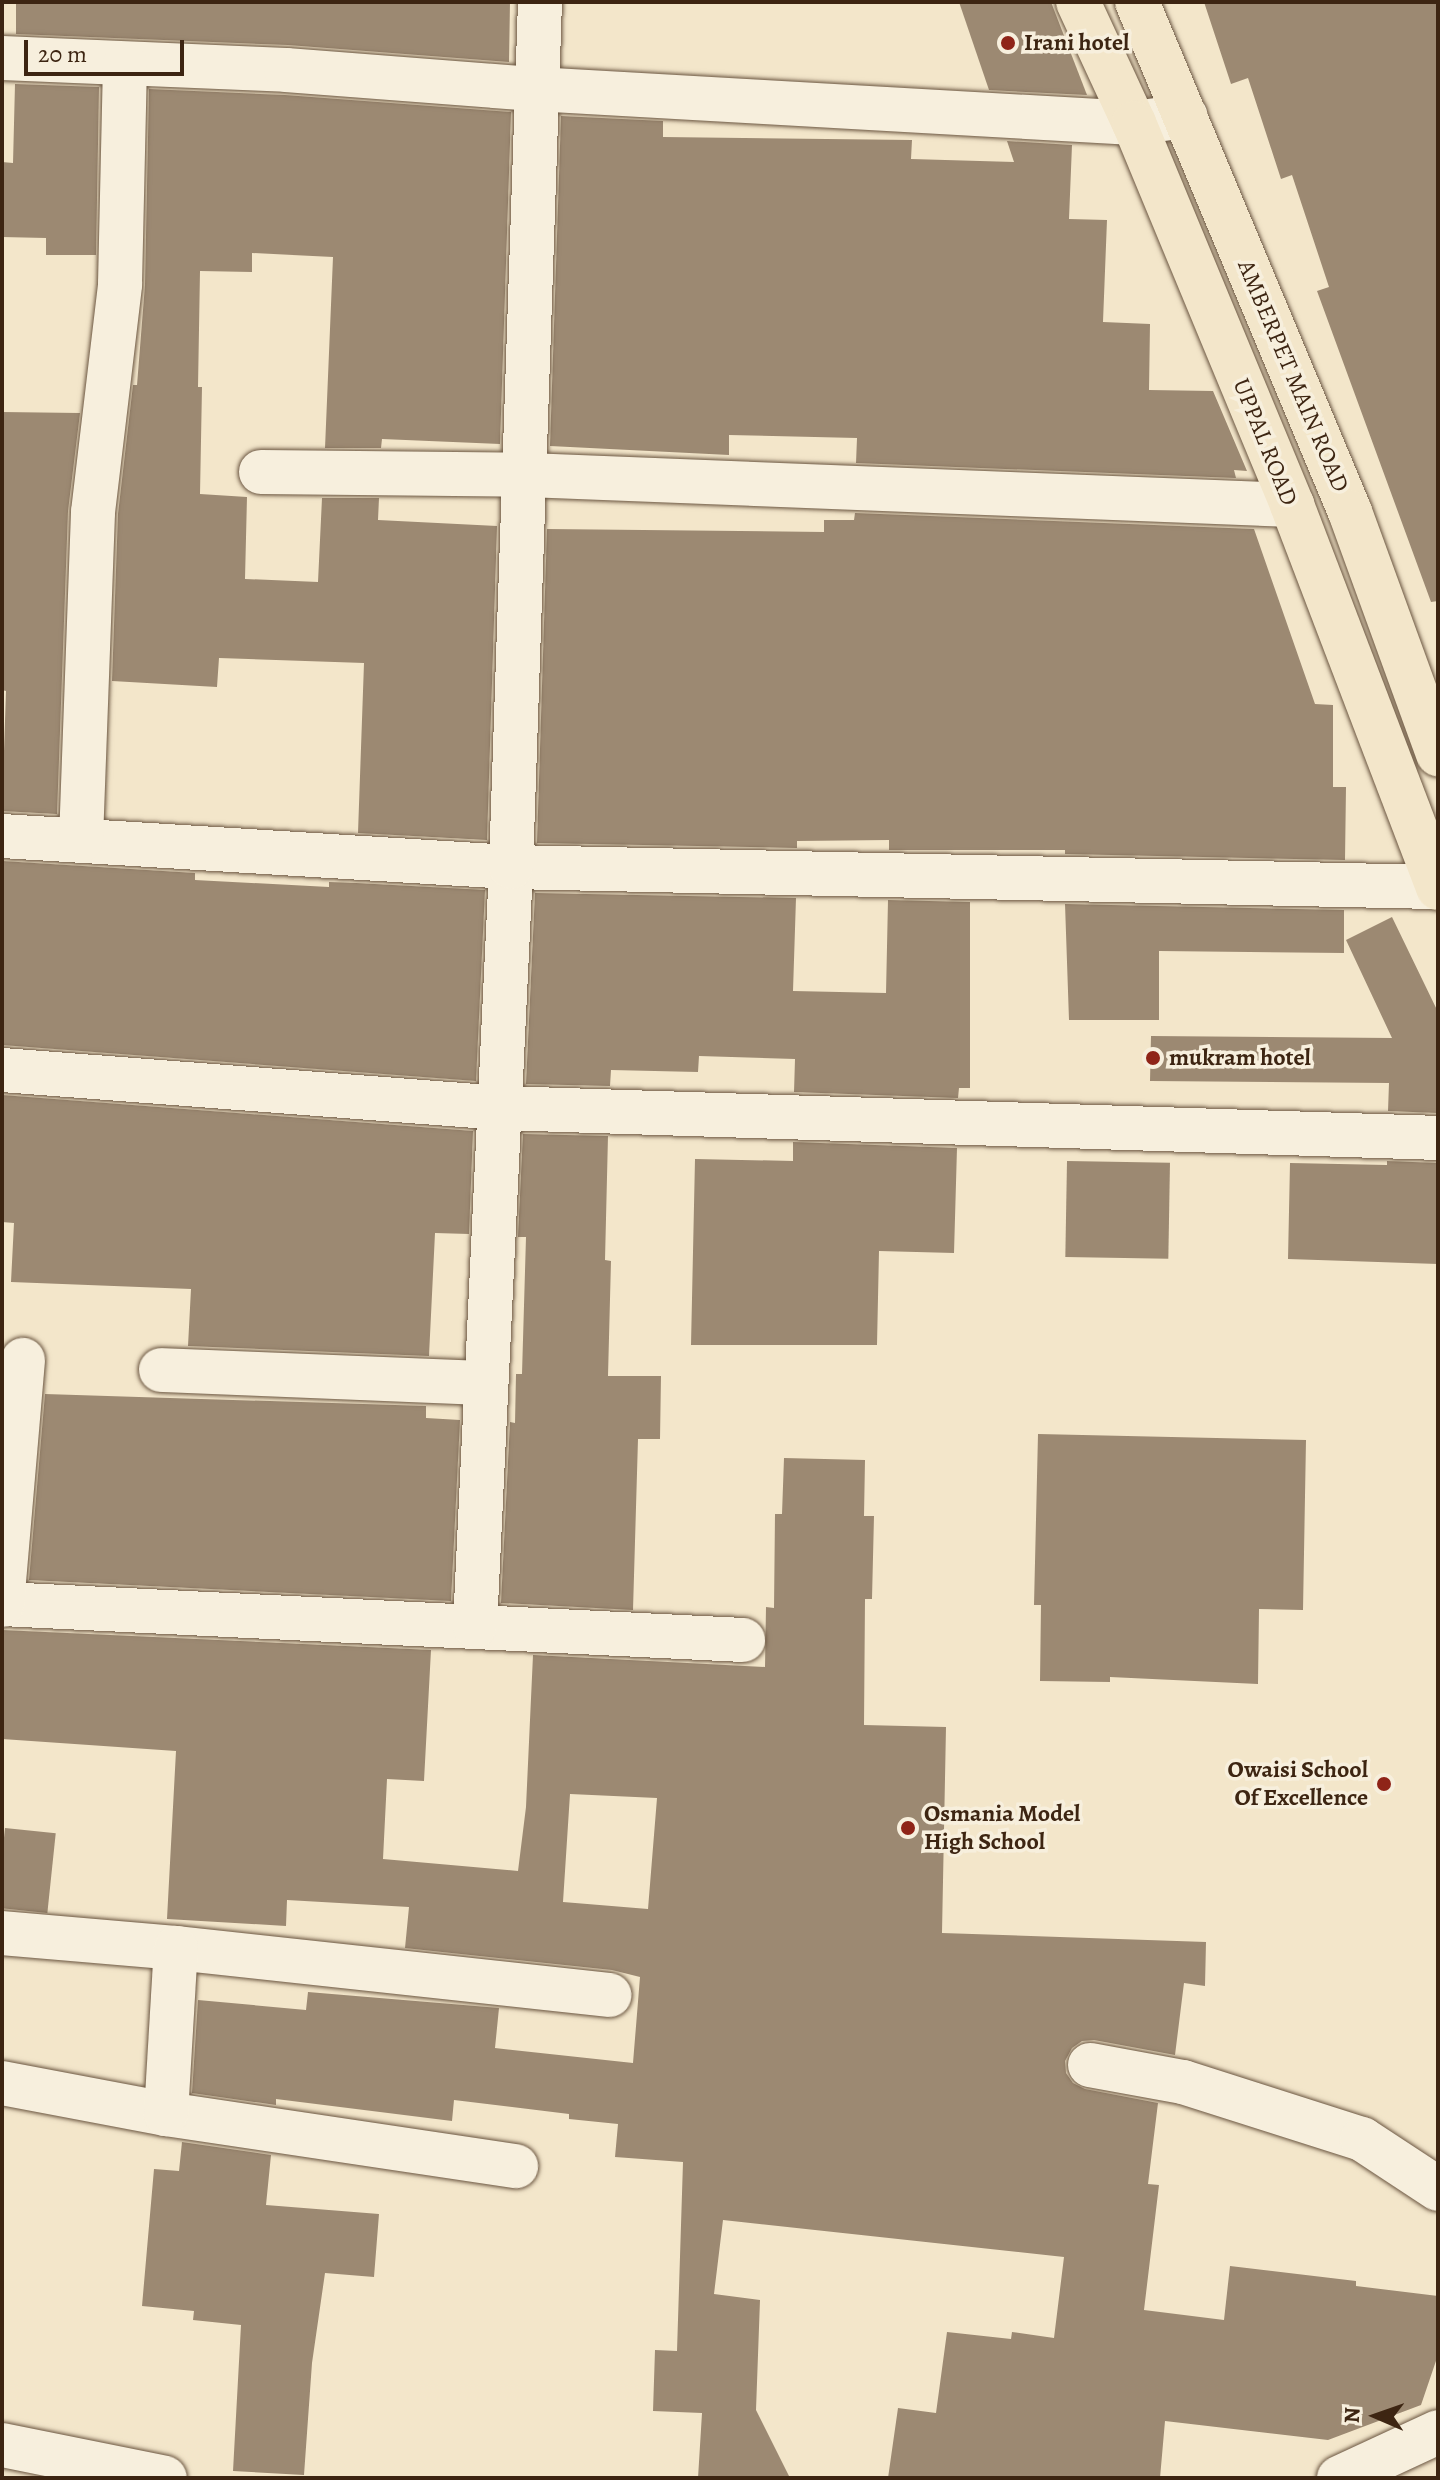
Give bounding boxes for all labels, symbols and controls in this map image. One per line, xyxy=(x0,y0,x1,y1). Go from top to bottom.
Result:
scale bar xyxy=(28,24,188,74)
place label: Irani hotel xyxy=(1024,29,1129,57)
marker: Irani hotel xyxy=(999,34,1017,52)
text: 20 m xyxy=(38,38,87,70)
street label: AMBERPET MAIN ROAD xyxy=(1231,256,1355,496)
street label: UPPAL ROAD xyxy=(1226,374,1304,510)
place label: mukram hotel xyxy=(1169,1044,1311,1072)
marker: mukram hotel xyxy=(1144,1049,1162,1067)
place label: Owaisi School Of Excellence xyxy=(1228,1756,1368,1812)
marker: Owaisi School Of Excellence xyxy=(1375,1775,1393,1793)
place label: Osmania Model High School xyxy=(924,1800,1080,1856)
marker: Osmania Model High School xyxy=(899,1819,917,1837)
north arrow xyxy=(1336,2376,1416,2456)
text: N xyxy=(1337,2407,1367,2424)

